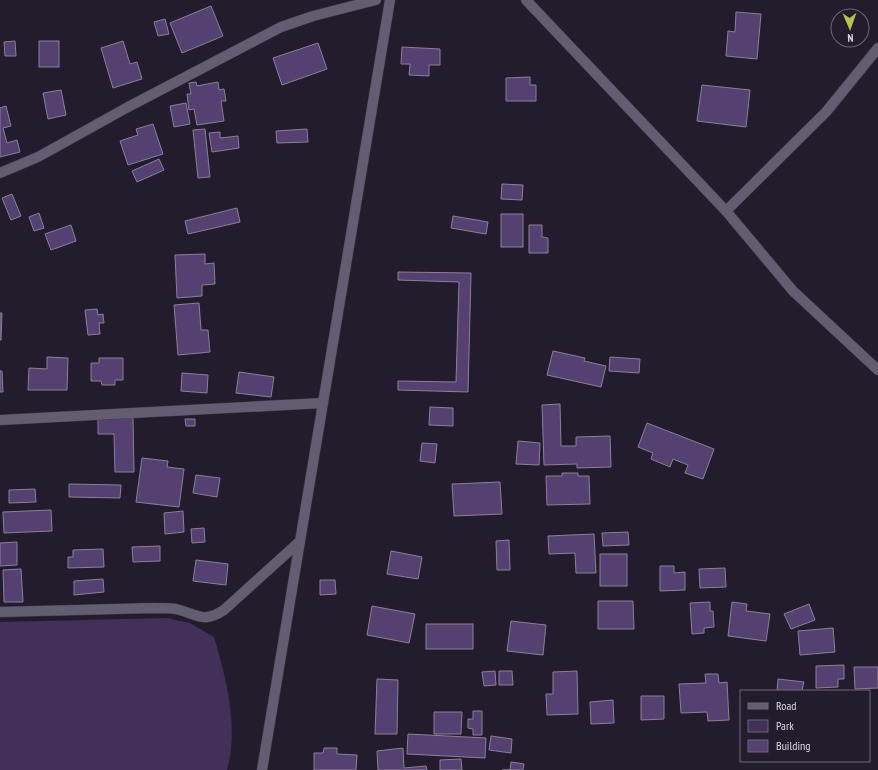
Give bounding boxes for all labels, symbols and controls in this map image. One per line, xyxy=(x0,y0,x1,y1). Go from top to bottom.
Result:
north arrow xyxy=(830,8,870,48)
text: N xyxy=(847,31,854,45)
legend xyxy=(740,690,870,762)
text: Road xyxy=(776,698,796,713)
text: Park xyxy=(776,718,794,733)
text: Building xyxy=(776,738,811,753)

